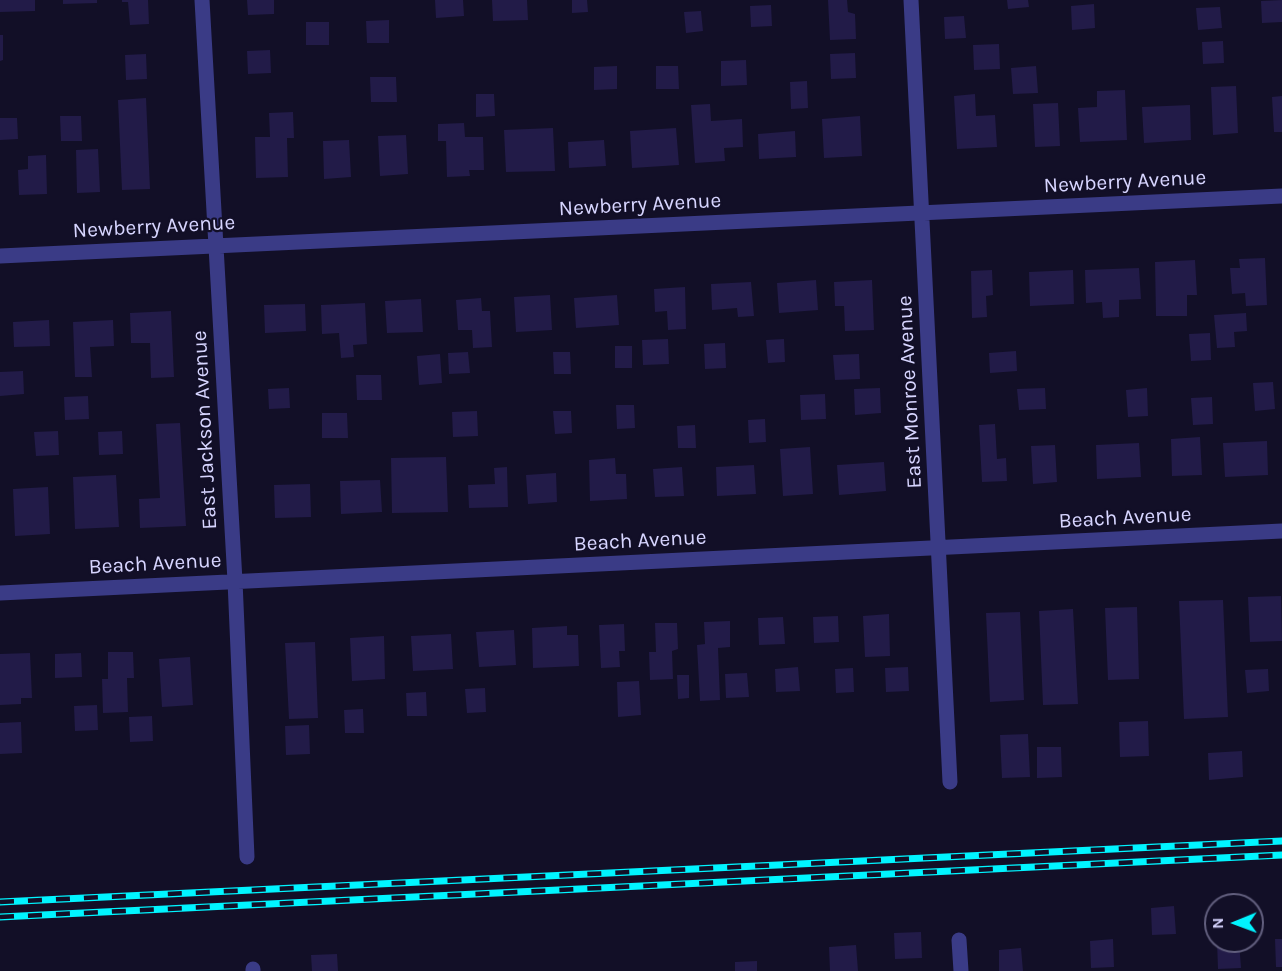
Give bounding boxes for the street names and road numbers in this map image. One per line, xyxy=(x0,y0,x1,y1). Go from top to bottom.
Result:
street label: Newberry Avenue xyxy=(1043,165,1207,199)
street label: Newberry Avenue xyxy=(558,188,722,222)
street label: Newberry Avenue xyxy=(72,210,236,244)
street label: East Monroe Avenue xyxy=(892,295,928,489)
street label: East Jackson Avenue xyxy=(187,330,223,530)
street label: Beach Avenue xyxy=(1058,502,1192,534)
street label: Beach Avenue xyxy=(573,525,707,557)
street label: Beach Avenue xyxy=(88,548,222,580)

